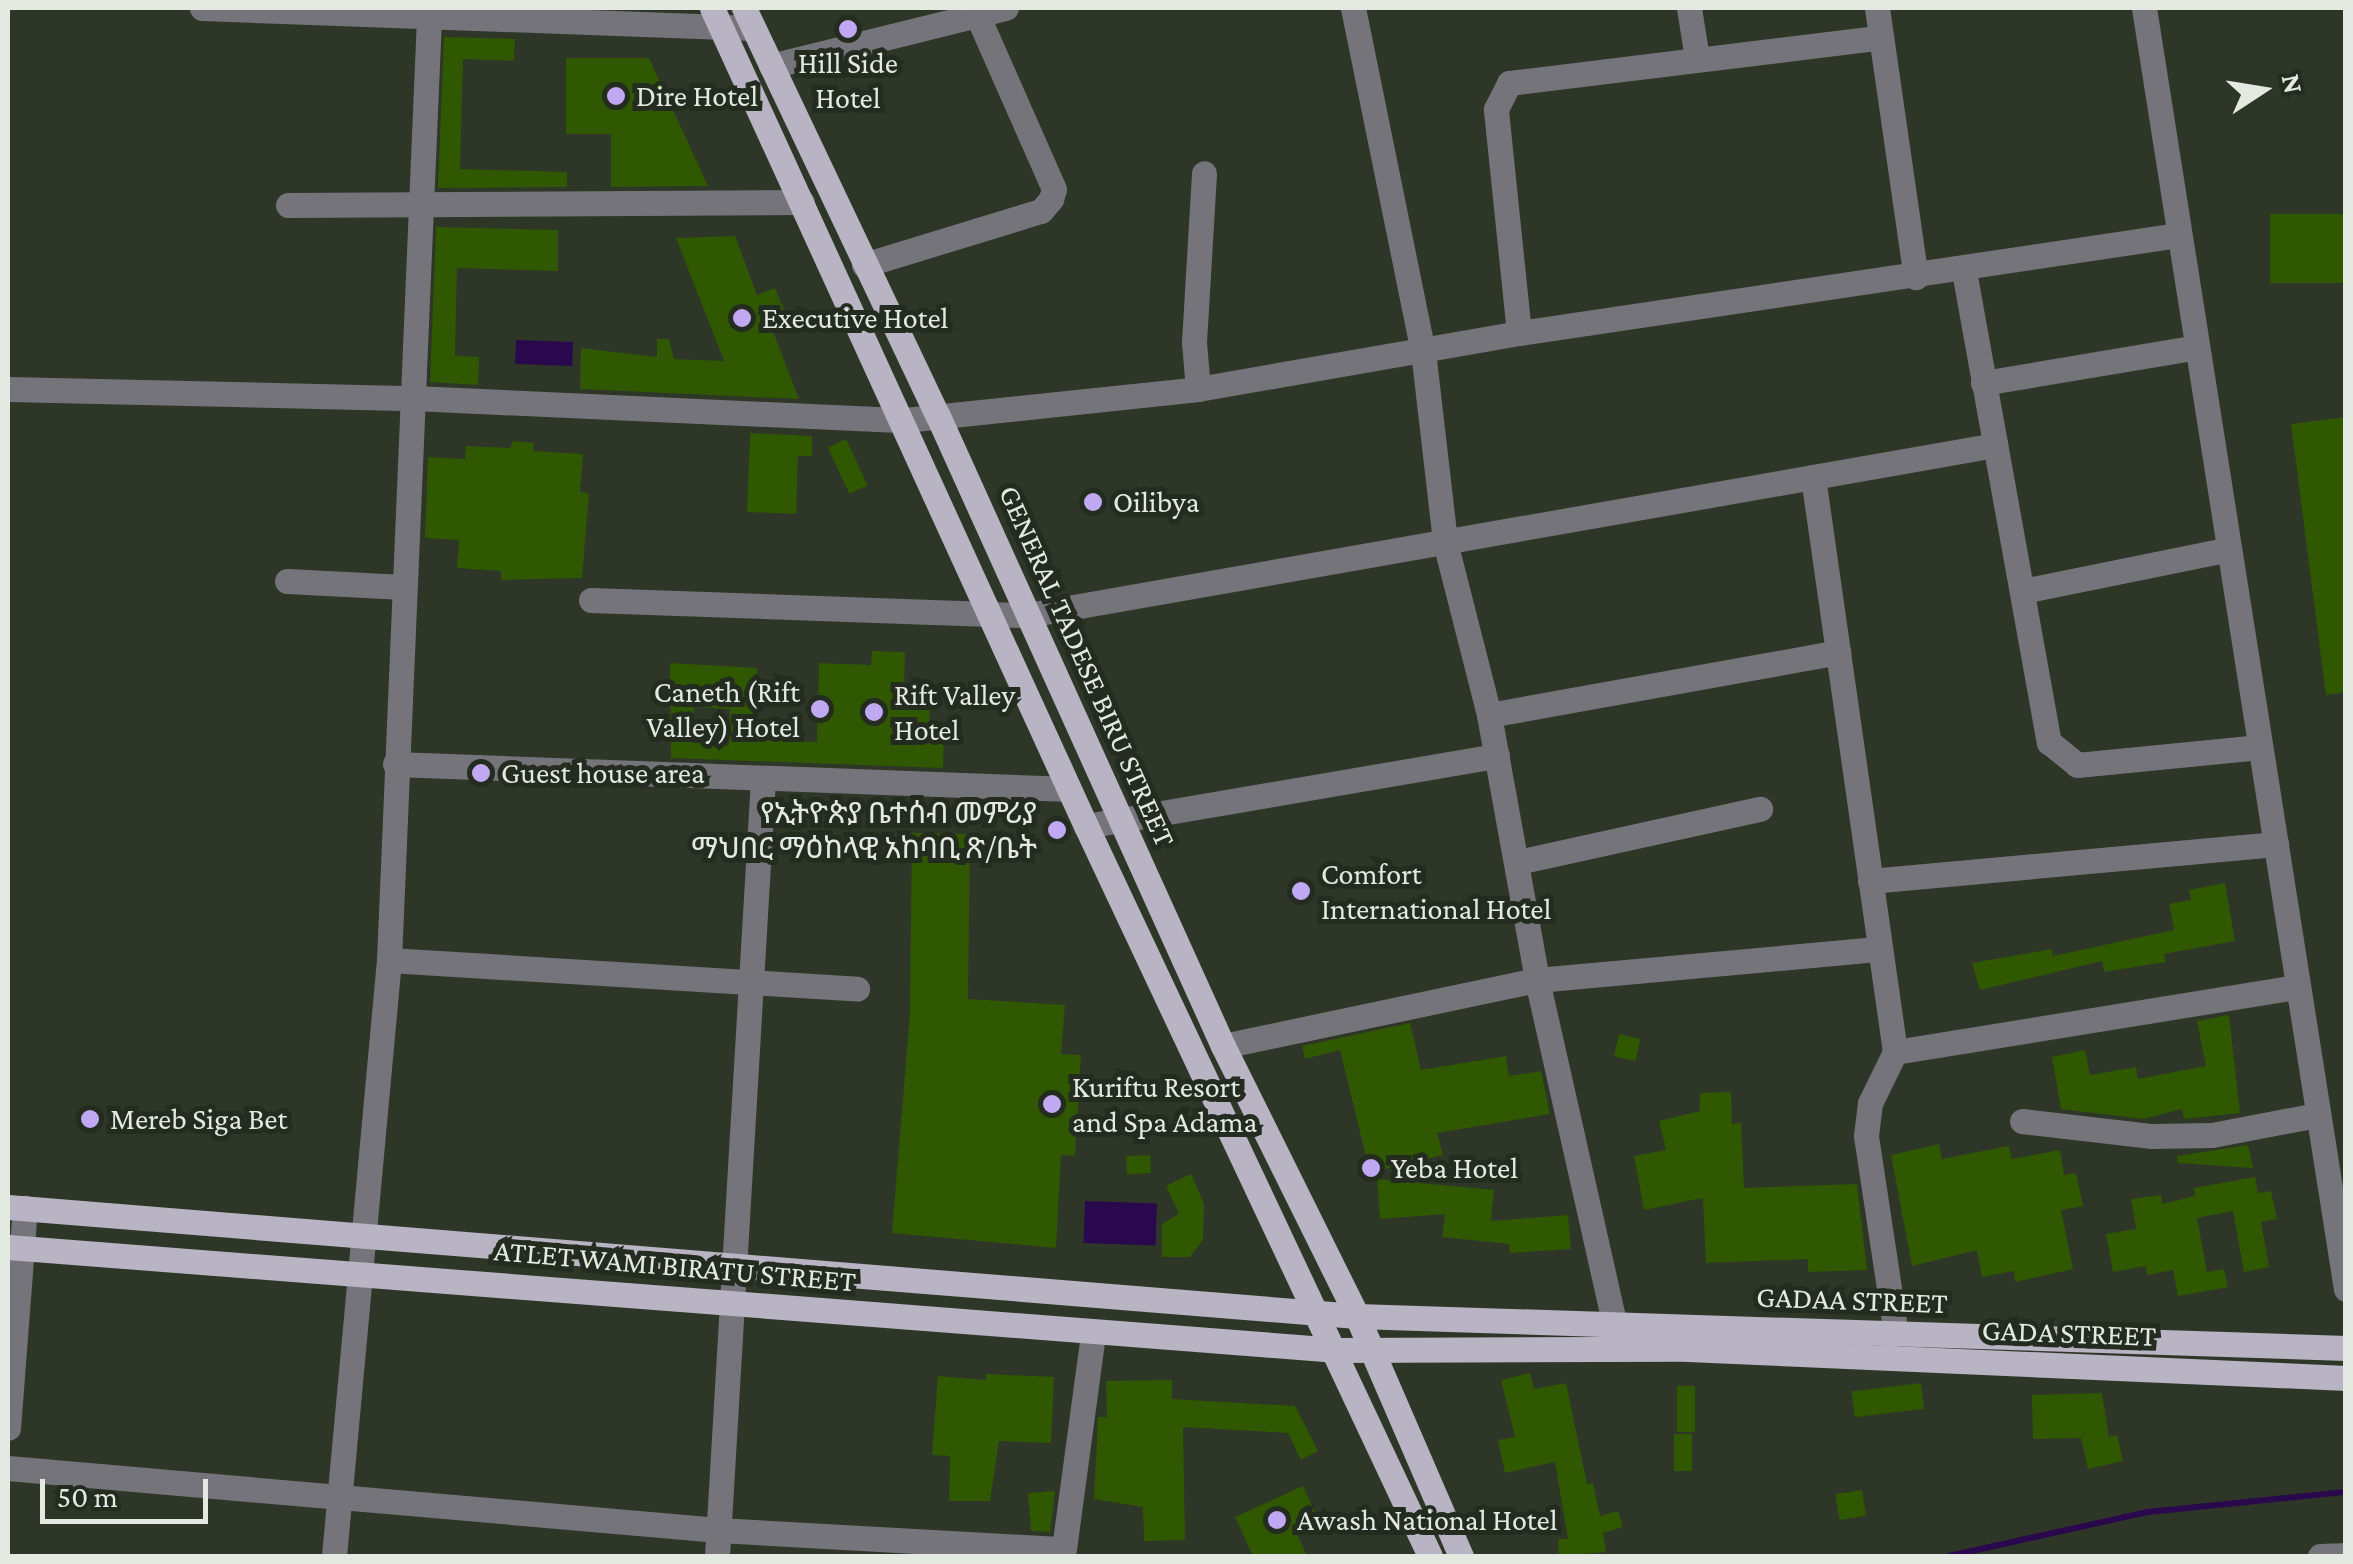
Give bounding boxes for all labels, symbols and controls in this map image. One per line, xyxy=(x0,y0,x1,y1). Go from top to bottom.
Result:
marker: Hill Side Hotel xyxy=(837,18,859,40)
north arrow xyxy=(2213,40,2313,140)
place label: Hill Side Hotel xyxy=(798,45,898,116)
text: N xyxy=(2276,71,2310,96)
place label: Dire Hotel xyxy=(636,78,758,114)
marker: Dire Hotel xyxy=(605,85,627,107)
place label: Executive Hotel xyxy=(762,300,948,336)
marker: Executive Hotel xyxy=(731,307,753,329)
street label: GENERAL TADESE BIRU STREET xyxy=(991,480,1183,852)
place label: Oilibya xyxy=(1113,484,1200,520)
marker: Oilibya xyxy=(1082,491,1104,513)
place label: Caneth (Rift Valley) Hotel xyxy=(646,674,800,744)
place label: Rift Valley Hotel xyxy=(894,677,1015,748)
marker: Caneth (Rift Valley) Hotel xyxy=(809,698,831,720)
marker: Rift Valley Hotel xyxy=(863,701,885,723)
place label: Guest house area xyxy=(501,755,705,791)
marker: Guest house area xyxy=(470,762,492,784)
place label: የኢትዮጵያ ቤተሰብ መምሪያ ማህበር ማዕከላዊ አከባቢ ጽ/ቤት xyxy=(691,795,1037,866)
marker: የኢትዮጵያ ቤተሰብ መምሪያ ማህበር ማዕከላዊ አከባቢ ጽ/ቤት xyxy=(1046,819,1068,841)
place label: Comfort International Hotel xyxy=(1321,856,1551,926)
marker: Comfort International Hotel xyxy=(1290,880,1312,902)
place label: Kuriftu Resort and Spa Adama xyxy=(1072,1069,1257,1140)
marker: Kuriftu Resort and Spa Adama xyxy=(1041,1093,1063,1115)
place label: Mereb Siga Bet xyxy=(110,1101,287,1137)
marker: Mereb Siga Bet xyxy=(79,1108,101,1130)
place label: Yeba Hotel xyxy=(1391,1150,1518,1186)
marker: Yeba Hotel xyxy=(1360,1157,1382,1179)
street label: ATLET WAMI BIRATU STREET xyxy=(493,1232,857,1300)
street label: GADAA STREET xyxy=(1756,1279,1948,1321)
street label: GADA STREET xyxy=(1981,1312,2157,1354)
scale bar xyxy=(45,1459,212,1521)
text: 50 m xyxy=(57,1480,118,1513)
place label: Awash National Hotel xyxy=(1297,1502,1558,1538)
marker: Awash National Hotel xyxy=(1266,1509,1288,1531)

